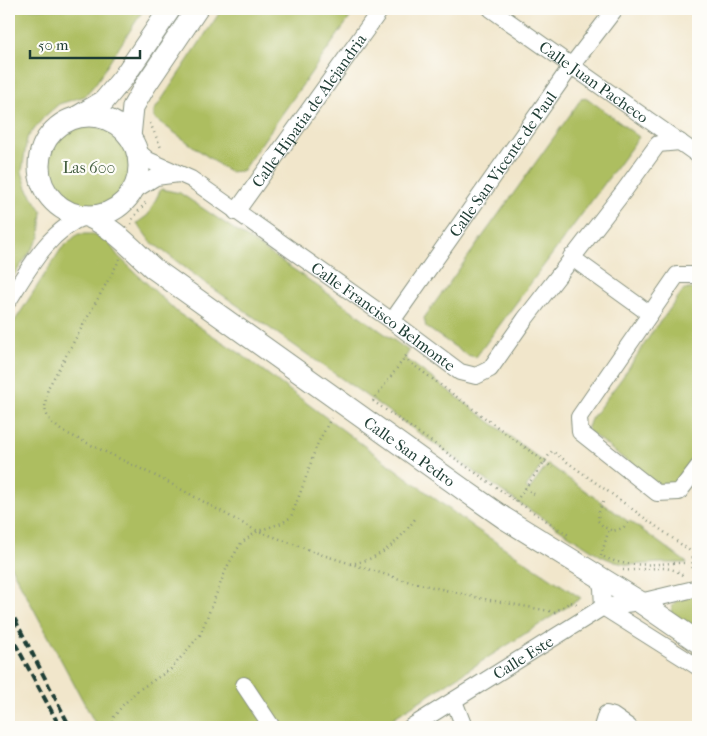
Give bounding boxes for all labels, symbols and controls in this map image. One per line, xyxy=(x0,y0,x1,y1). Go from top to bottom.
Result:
scale bar xyxy=(30,28,140,60)
street label: Calle Hipatia de Alejandria xyxy=(247,29,370,191)
text: 50 m xyxy=(38,36,69,54)
street label: Calle Juan Pacheco xyxy=(536,37,652,127)
street label: Calle San Vicente de Paul xyxy=(445,87,560,240)
park label: Las 600 xyxy=(63,158,115,177)
street label: Calle Francisco Belmonte xyxy=(308,258,459,375)
street label: Calle San Pedro xyxy=(361,412,459,490)
street label: Calle Este xyxy=(489,631,557,683)

